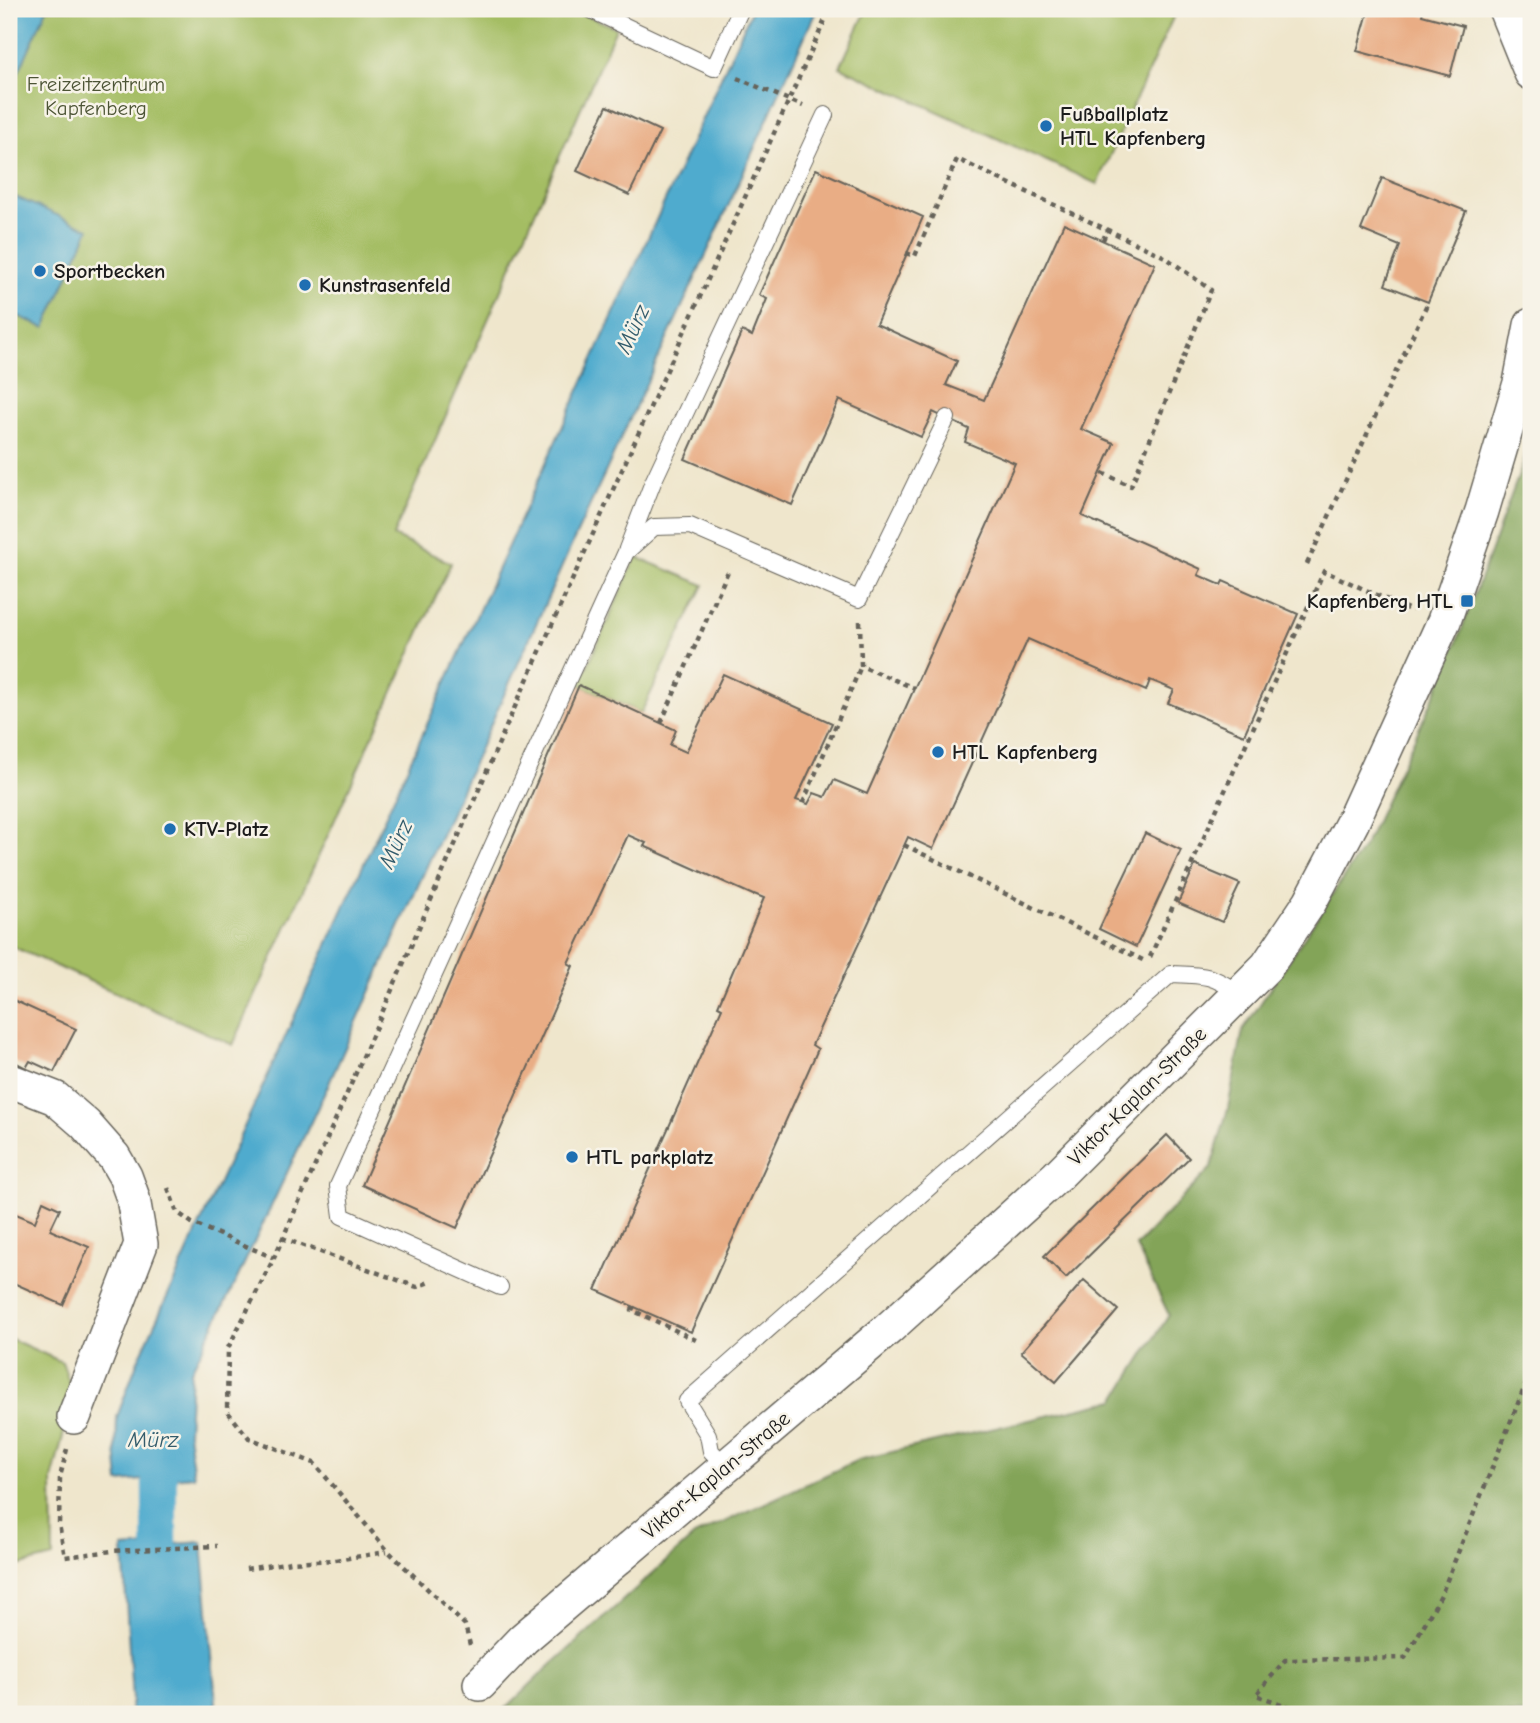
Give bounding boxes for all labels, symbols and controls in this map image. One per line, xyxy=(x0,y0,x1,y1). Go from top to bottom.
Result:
park label: Freizeitzentrum Kapfenberg xyxy=(27,72,165,120)
place label: Fußballplatz HTL Kapfenberg xyxy=(1060,102,1206,150)
marker: Fußballplatz HTL Kapfenberg xyxy=(1038,118,1054,134)
place label: Sportbecken xyxy=(54,259,165,283)
marker: Sportbecken xyxy=(32,263,48,279)
place label: Kunstrasenfeld xyxy=(319,273,451,297)
marker: Kunstrasenfeld xyxy=(297,277,313,293)
water label: Mürz xyxy=(609,300,656,359)
place label: Kapfenberg HTL xyxy=(1307,589,1453,613)
marker: Kapfenberg HTL xyxy=(1459,593,1475,609)
place label: HTL Kapfenberg xyxy=(952,740,1098,764)
marker: HTL Kapfenberg xyxy=(930,744,946,760)
water label: Mürz xyxy=(372,815,419,874)
place label: KTV-Platz xyxy=(184,817,268,841)
marker: KTV-Platz xyxy=(162,821,178,837)
street label: Viktor-Kaplan-Straße xyxy=(1063,1022,1211,1170)
place label: HTL parkplatz xyxy=(586,1145,713,1169)
marker: HTL parkplatz xyxy=(564,1149,580,1165)
street label: Viktor-Kaplan-Straße xyxy=(637,1406,795,1544)
water label: Mürz xyxy=(127,1426,179,1453)

